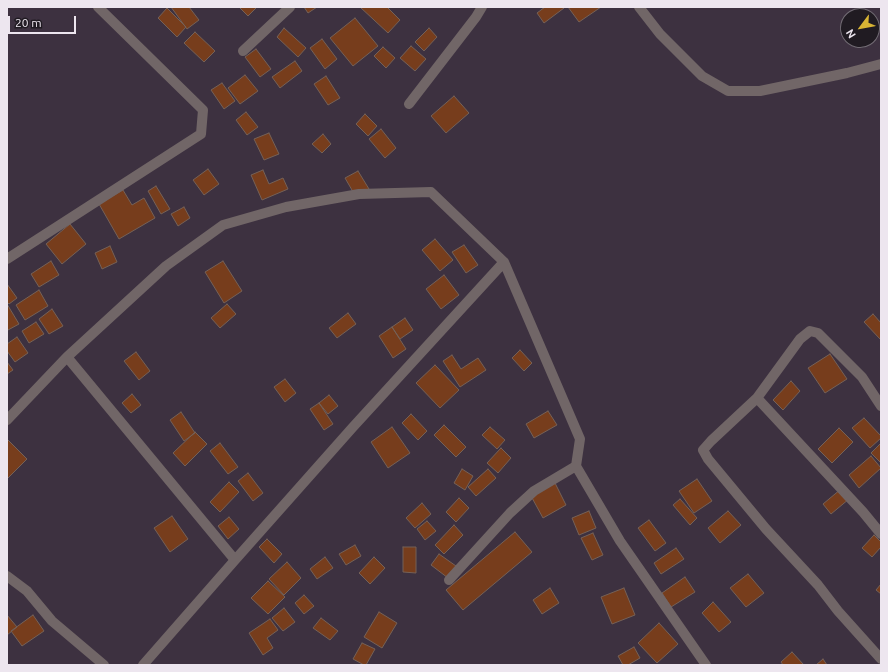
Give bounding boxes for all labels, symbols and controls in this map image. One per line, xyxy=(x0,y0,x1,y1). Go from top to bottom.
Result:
scale bar xyxy=(10,8,78,34)
north arrow xyxy=(840,8,880,48)
text: 20 m xyxy=(15,16,42,29)
text: N xyxy=(843,27,858,40)

